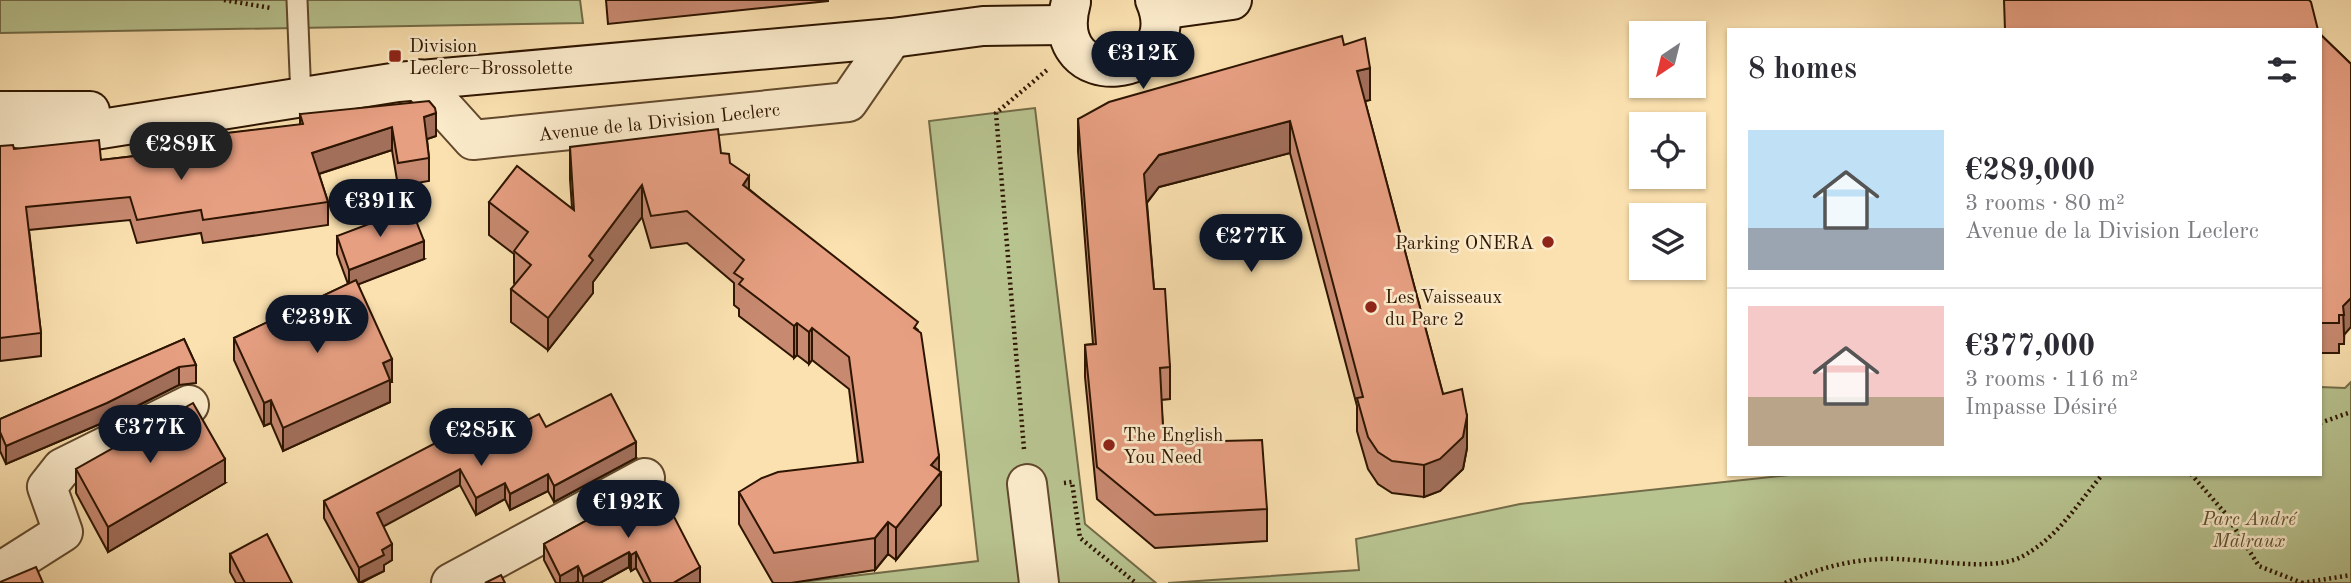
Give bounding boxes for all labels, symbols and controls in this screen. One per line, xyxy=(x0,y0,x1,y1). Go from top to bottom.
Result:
north arrow xyxy=(1629,21,1706,98)
map controls xyxy=(1629,21,1706,280)
pin: €312K xyxy=(1094,32,1192,91)
place label: Division Leclerc–Brossolette xyxy=(409,38,573,79)
text: €312K xyxy=(1107,42,1179,65)
marker: Division Leclerc–Brossolette xyxy=(387,48,403,64)
icon: filters xyxy=(2263,51,2301,89)
text: 8 homes xyxy=(1748,55,1857,85)
street label: Avenue de la Division Leclerc xyxy=(538,101,781,146)
button: locate xyxy=(1629,112,1706,189)
pin: €289K xyxy=(132,122,230,182)
text: €289K xyxy=(145,133,217,156)
text: €289,000 xyxy=(1965,156,2095,186)
icon: home xyxy=(1804,158,1888,242)
pin: €391K xyxy=(331,180,429,239)
text: €391K xyxy=(344,190,416,213)
text: 3 rooms · 80 m² xyxy=(1965,192,2125,215)
button: layers xyxy=(1629,203,1706,280)
pin: €277K xyxy=(1202,215,1300,274)
text: Avenue de la Division Leclerc xyxy=(1965,220,2259,243)
text: €277K xyxy=(1215,225,1287,248)
marker: Parking ONERA xyxy=(1540,234,1556,250)
place label: Parking ONERA xyxy=(1395,235,1534,254)
place label: Les Vaisseaux du Parc 2 xyxy=(1385,289,1502,330)
pin: €239K xyxy=(268,296,366,355)
marker: Les Vaisseaux du Parc 2 xyxy=(1363,299,1379,315)
text: €239K xyxy=(281,306,353,329)
text: €377,000 xyxy=(1965,332,2095,362)
icon: home xyxy=(1804,334,1888,418)
text: 3 rooms · 116 m² xyxy=(1965,368,2138,391)
text: Impasse Désiré xyxy=(1965,396,2117,419)
pin: €377K xyxy=(101,406,199,465)
pin: €285K xyxy=(432,408,530,468)
text: €377K xyxy=(114,416,186,439)
text: €285K xyxy=(445,419,517,442)
place label: The English You Need xyxy=(1123,427,1223,468)
marker: The English You Need xyxy=(1101,437,1117,453)
pin: €192K xyxy=(579,480,677,540)
text: €192K xyxy=(592,491,664,514)
park label: Parc André Malraux xyxy=(2201,511,2298,552)

